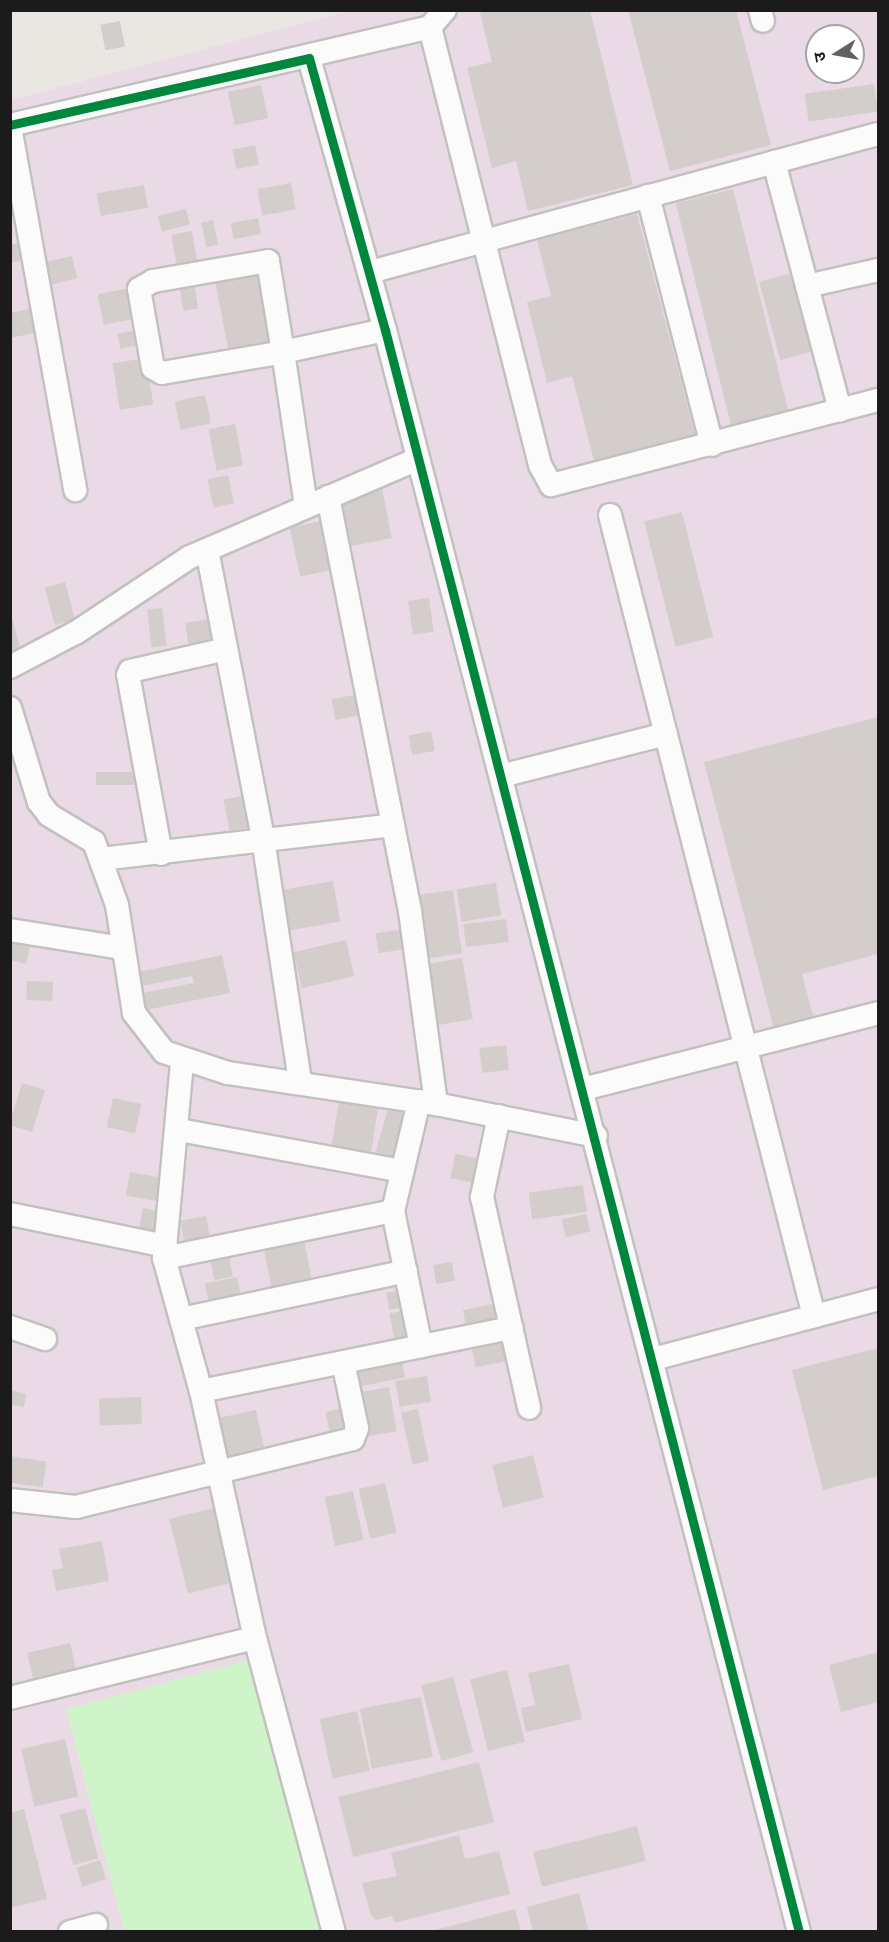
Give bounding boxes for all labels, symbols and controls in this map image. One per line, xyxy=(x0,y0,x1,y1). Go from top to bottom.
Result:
north arrow xyxy=(805,24,865,84)
text: उ xyxy=(809,51,829,64)

